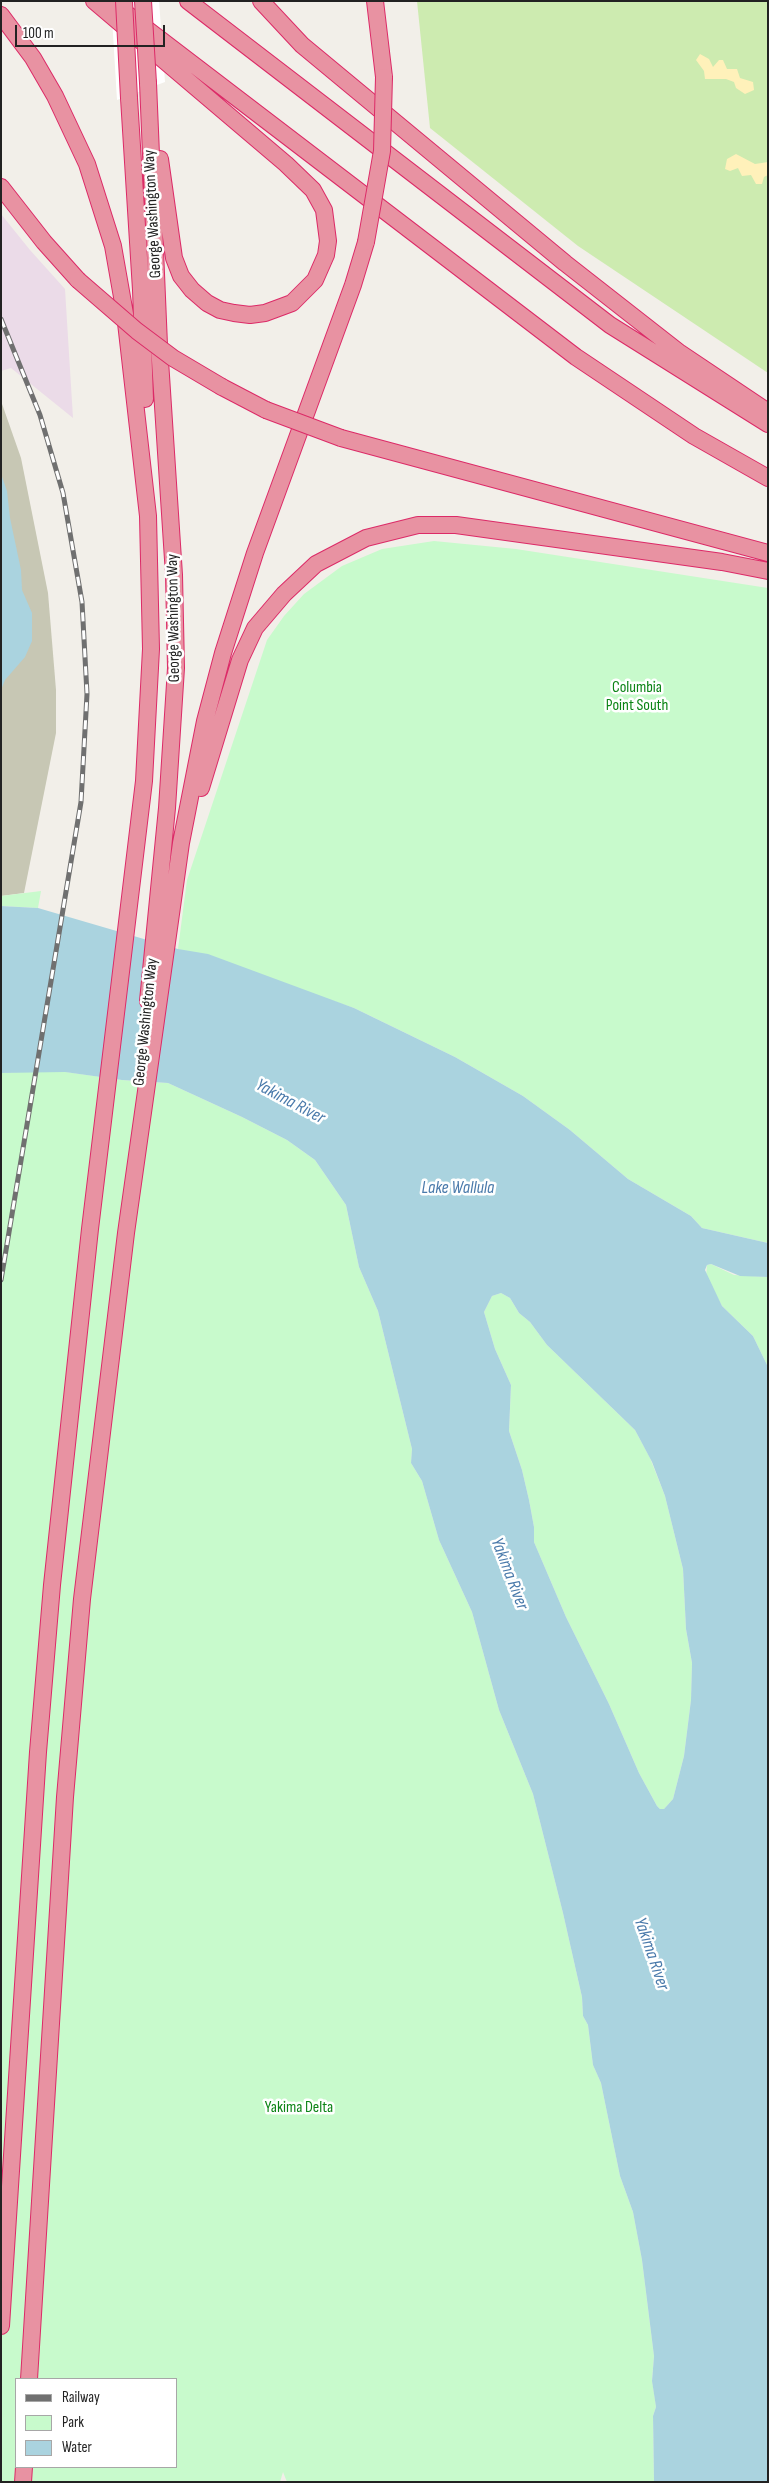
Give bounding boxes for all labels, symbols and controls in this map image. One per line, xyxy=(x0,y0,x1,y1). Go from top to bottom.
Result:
scale bar xyxy=(18,15,168,47)
text: 100 m xyxy=(23,24,54,43)
street label: George Washington Way xyxy=(140,149,166,279)
street label: George Washington Way xyxy=(163,554,185,682)
park label: Columbia Point South xyxy=(606,678,668,716)
street label: George Washington Way xyxy=(130,957,162,1087)
water label: Yakima River xyxy=(252,1075,328,1129)
water label: Lake Wallula xyxy=(422,1177,494,1199)
water label: Yakima River xyxy=(485,1535,533,1613)
water label: Yakima River xyxy=(629,1915,673,1993)
park label: Yakima Delta xyxy=(265,2098,333,2118)
legend xyxy=(15,2378,178,2468)
text: Railway xyxy=(62,2388,100,2407)
text: Park xyxy=(62,2413,84,2432)
text: Water xyxy=(62,2438,92,2457)

